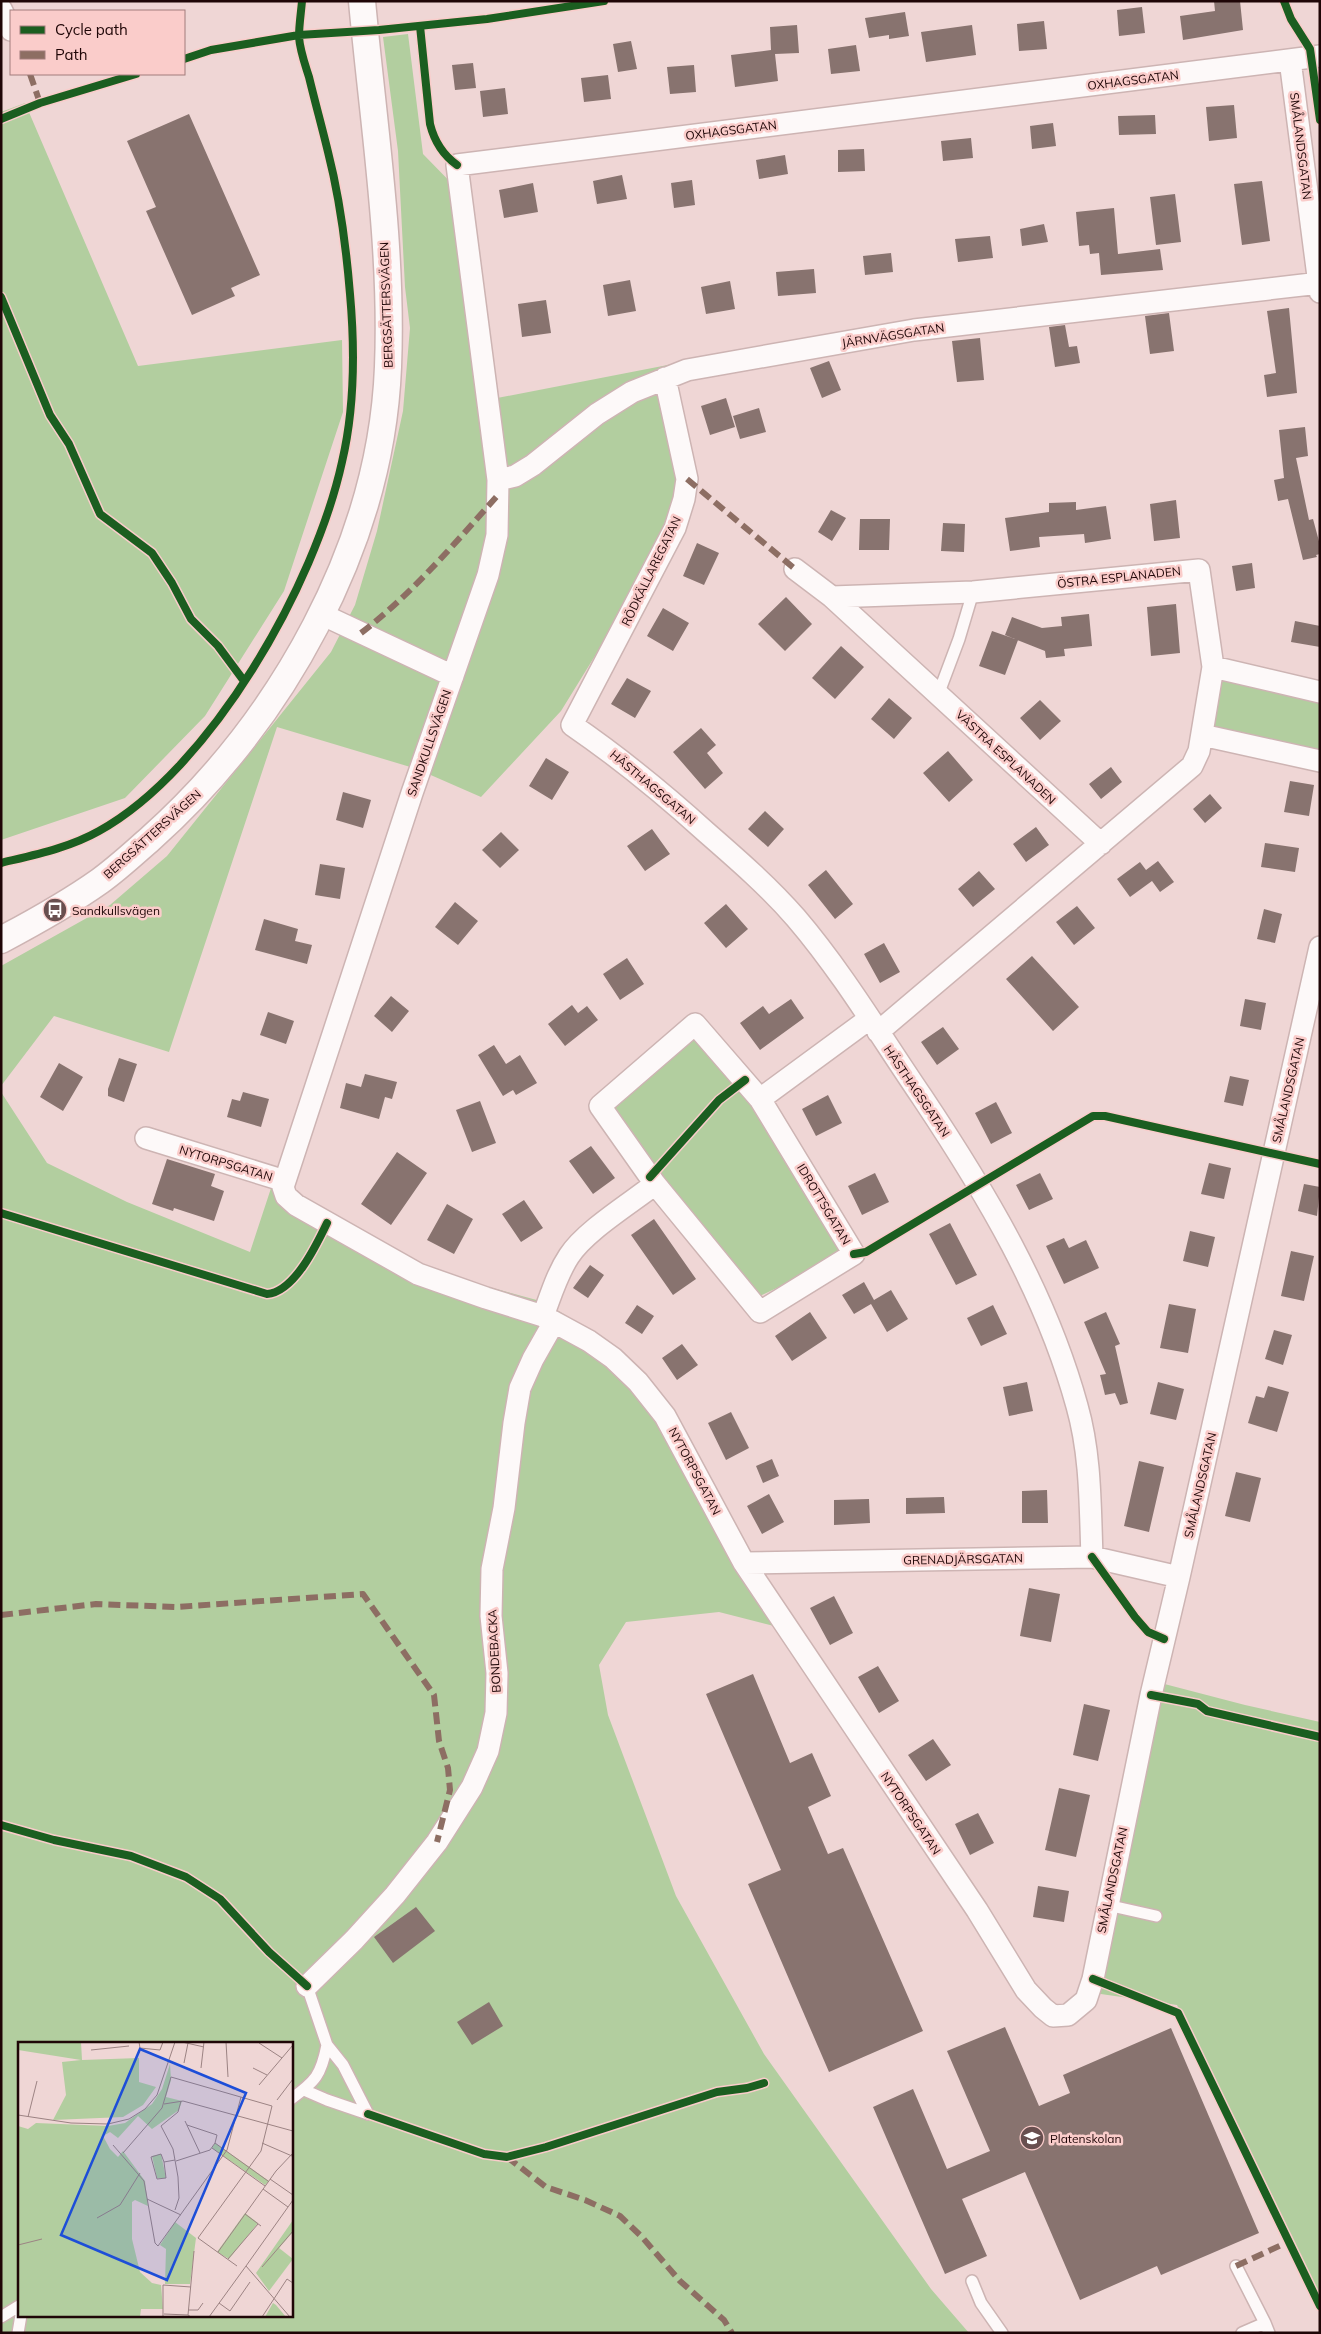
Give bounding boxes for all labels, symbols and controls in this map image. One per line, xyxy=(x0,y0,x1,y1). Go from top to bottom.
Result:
legend xyxy=(10,10,185,75)
text: Cycle path xyxy=(55,20,128,39)
text: Path xyxy=(55,45,87,64)
street label: OXHAGSGATAN xyxy=(1087,67,1179,93)
street label: SMÅLANDSGATAN xyxy=(1287,92,1315,200)
street label: OXHAGSGATAN xyxy=(685,117,777,143)
street label: BERGSÄTTERSVÄGEN xyxy=(376,242,396,368)
street label: JÄRNVÄGSGATAN xyxy=(841,319,945,351)
street label: RÖDKÄLLAREGATAN xyxy=(618,514,684,628)
street label: ÖSTRA ESPLANADEN xyxy=(1057,563,1181,591)
street label: SANDKULLSVÄGEN xyxy=(404,688,454,798)
street label: VÄSTRA ESPLANADEN xyxy=(953,707,1059,807)
street label: HÄSTHAGSGATAN xyxy=(607,747,699,827)
street label: BERGSÄTTERSVÄGEN xyxy=(100,786,204,882)
bus stop icon: Sandkullsvägen xyxy=(42,897,68,923)
place label: Sandkullsvägen xyxy=(72,903,160,918)
street label: SMÅLANDSGATAN xyxy=(1269,1036,1307,1144)
street label: HÄSTHAGSGATAN xyxy=(881,1042,953,1140)
street label: NYTORPSGATAN xyxy=(178,1142,274,1184)
street label: IDROTTSGATAN xyxy=(794,1161,854,1247)
street label: NYTORPSGATAN xyxy=(666,1425,724,1517)
street label: SMÅLANDSGATAN xyxy=(1181,1431,1219,1539)
street label: GRENADJÄRSGATAN xyxy=(903,1550,1023,1568)
street label: BONDEBACKA xyxy=(484,1609,504,1693)
street label: NYTORPSGATAN xyxy=(878,1769,944,1857)
street label: SMÅLANDSGATAN xyxy=(1093,1826,1131,1934)
inset map xyxy=(18,2042,292,2316)
school or university icon: Platenskolan xyxy=(1019,2125,1045,2151)
place label: Platenskolan xyxy=(1050,2131,1122,2146)

